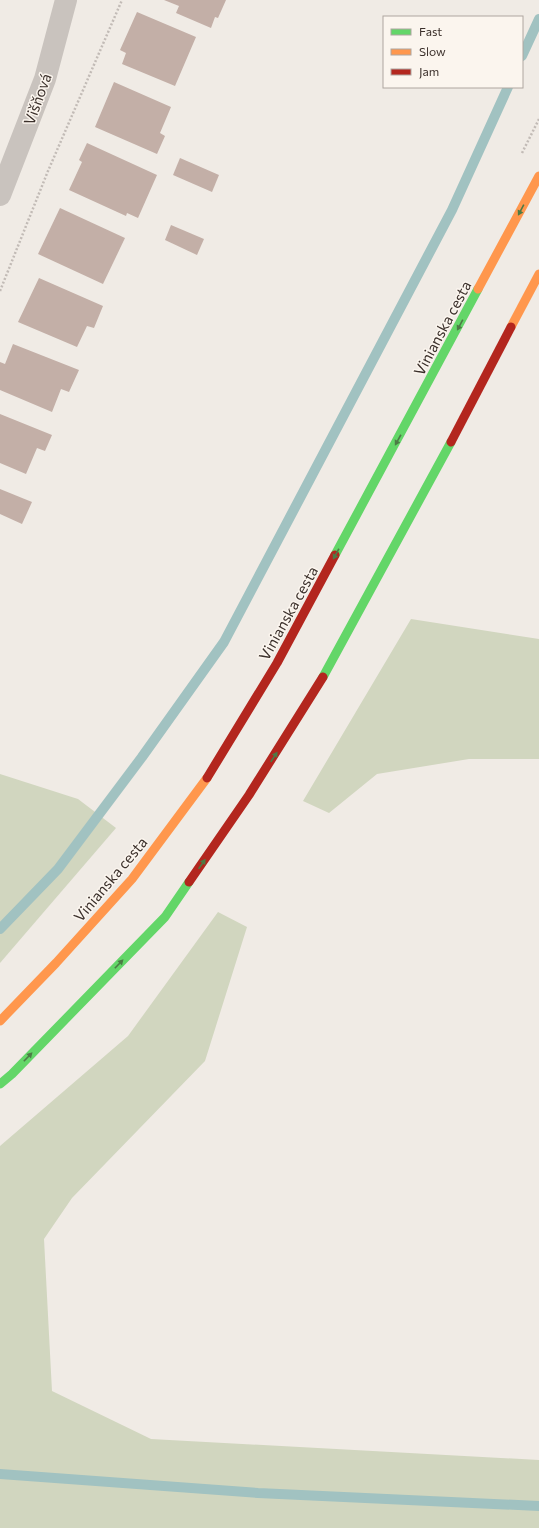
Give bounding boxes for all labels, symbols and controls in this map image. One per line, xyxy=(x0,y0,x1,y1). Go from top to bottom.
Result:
legend xyxy=(383,16,523,88)
text: Fast xyxy=(419,24,442,38)
text: Slow xyxy=(419,44,446,58)
text: Jam xyxy=(419,64,439,79)
street label: Višňová xyxy=(19,71,55,127)
one-way arrow xyxy=(517,205,524,216)
street label: Vinianska cesta xyxy=(409,277,475,379)
one-way arrow xyxy=(456,319,463,331)
one-way arrow xyxy=(395,434,402,446)
one-way arrow xyxy=(333,548,340,560)
street label: Vinianska cesta xyxy=(255,563,321,663)
one-way arrow xyxy=(270,752,278,762)
street label: Vinianska cesta xyxy=(69,833,151,925)
one-way arrow xyxy=(198,859,206,870)
one-way arrow xyxy=(114,959,124,969)
one-way arrow xyxy=(23,1052,33,1062)

